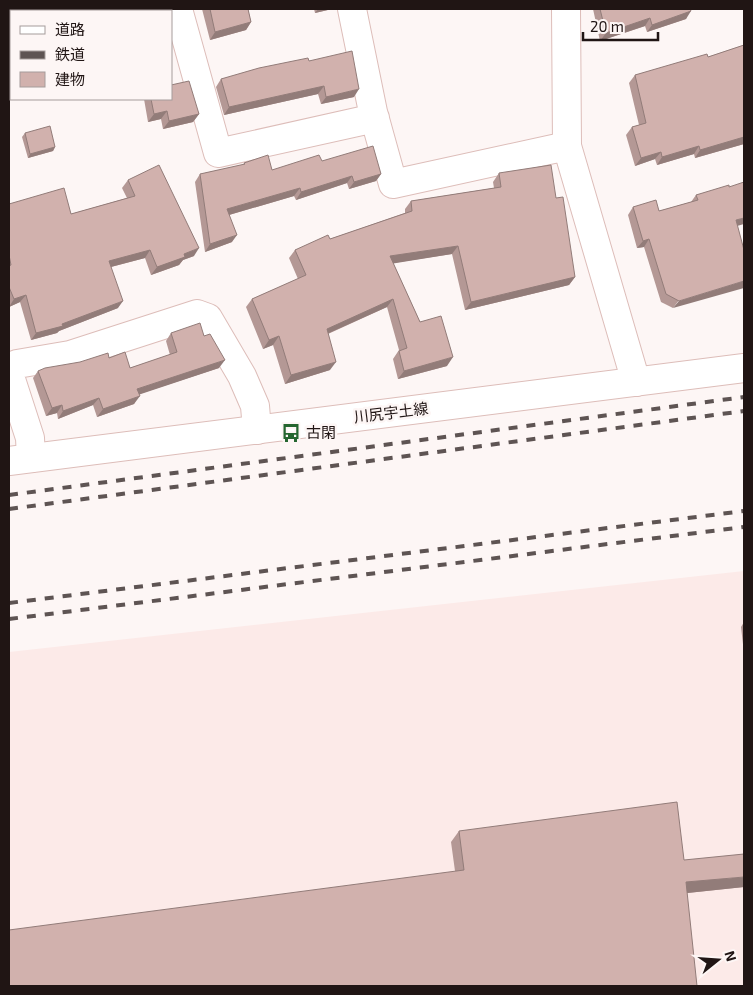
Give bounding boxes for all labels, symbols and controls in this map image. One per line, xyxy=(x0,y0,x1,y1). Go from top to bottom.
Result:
legend xyxy=(10,10,172,100)
scale bar xyxy=(583,10,658,42)
text: 20 m xyxy=(590,17,624,35)
text: 道路 xyxy=(55,20,85,38)
text: 鉄道 xyxy=(55,45,85,63)
text: 建物 xyxy=(55,70,85,88)
street label: 川尻宇土線 xyxy=(353,399,429,426)
bus stop icon: 古閑 xyxy=(280,422,302,444)
place label: 古閑 xyxy=(306,423,336,441)
north arrow xyxy=(693,935,743,985)
text: N xyxy=(721,949,741,963)

